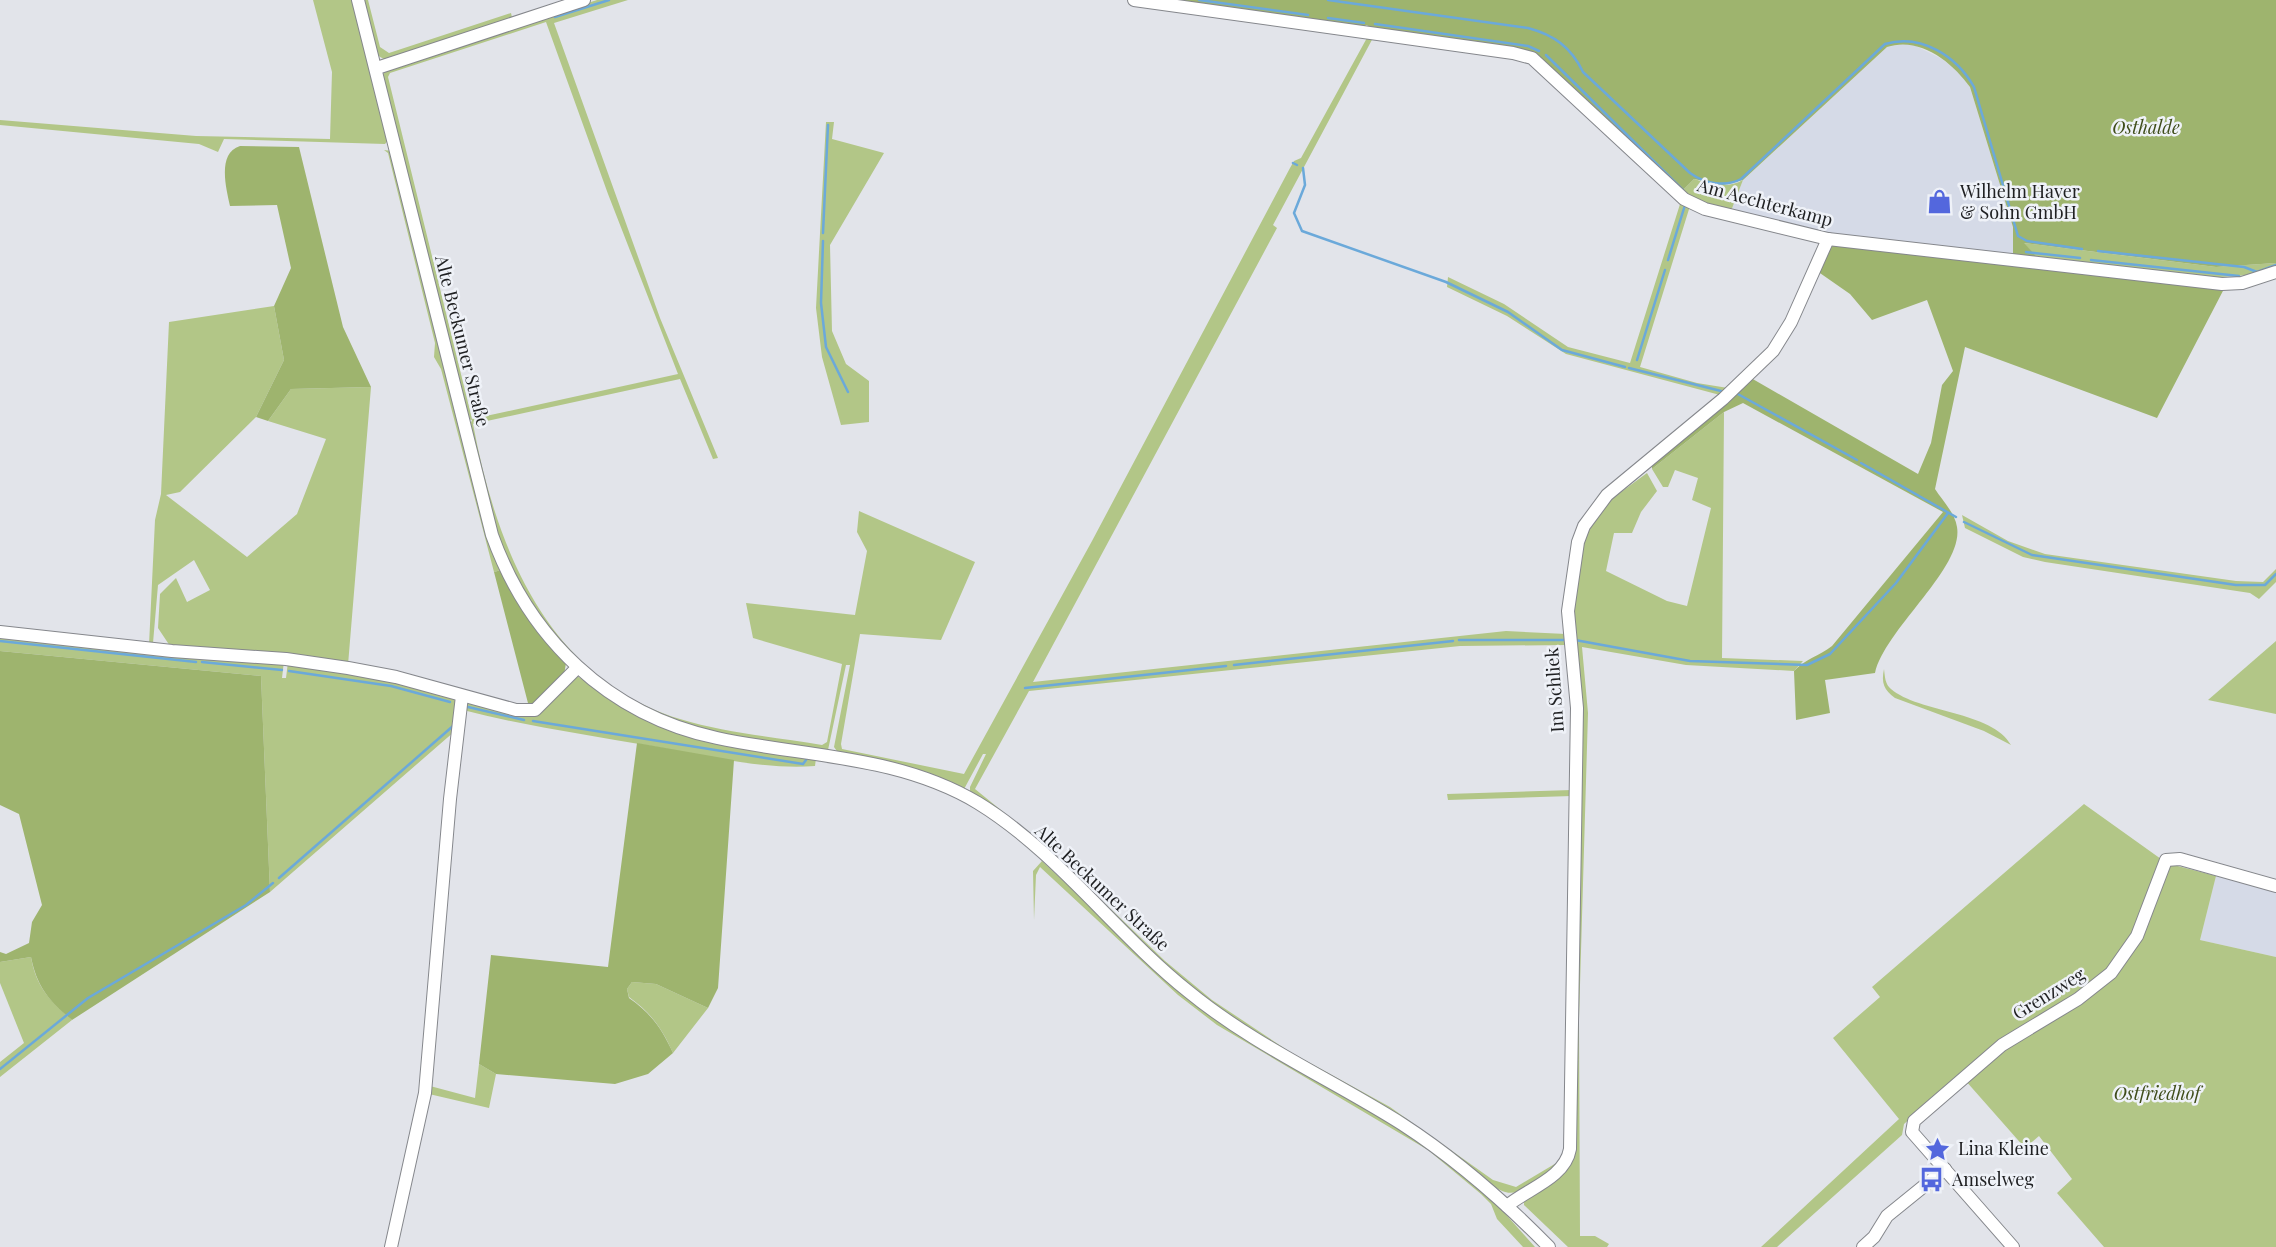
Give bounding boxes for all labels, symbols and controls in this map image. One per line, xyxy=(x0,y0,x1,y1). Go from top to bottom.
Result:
park label: Osthalde xyxy=(2112,115,2180,139)
street label: Am Aechterkamp xyxy=(1694,172,1836,232)
place label: Wilhelm Haver & Sohn GmbH xyxy=(1959,179,2080,224)
shop icon: Wilhelm Haver & Sohn GmbH xyxy=(1926,188,1954,216)
street label: Alte Beckumer Straße xyxy=(430,252,496,429)
street label: Im Schliek xyxy=(1539,647,1569,733)
street label: Alte Beckumer Straße xyxy=(1029,818,1175,956)
street label: Grenzweg xyxy=(2008,961,2090,1025)
park label: Ostfriedhof xyxy=(2114,1081,2204,1105)
place icon: Lina Kleine xyxy=(1924,1135,1952,1163)
place label: Lina Kleine xyxy=(1958,1136,2049,1160)
bus stop icon: Amselweg xyxy=(1918,1166,1946,1194)
place label: Amselweg xyxy=(1951,1167,2034,1191)

